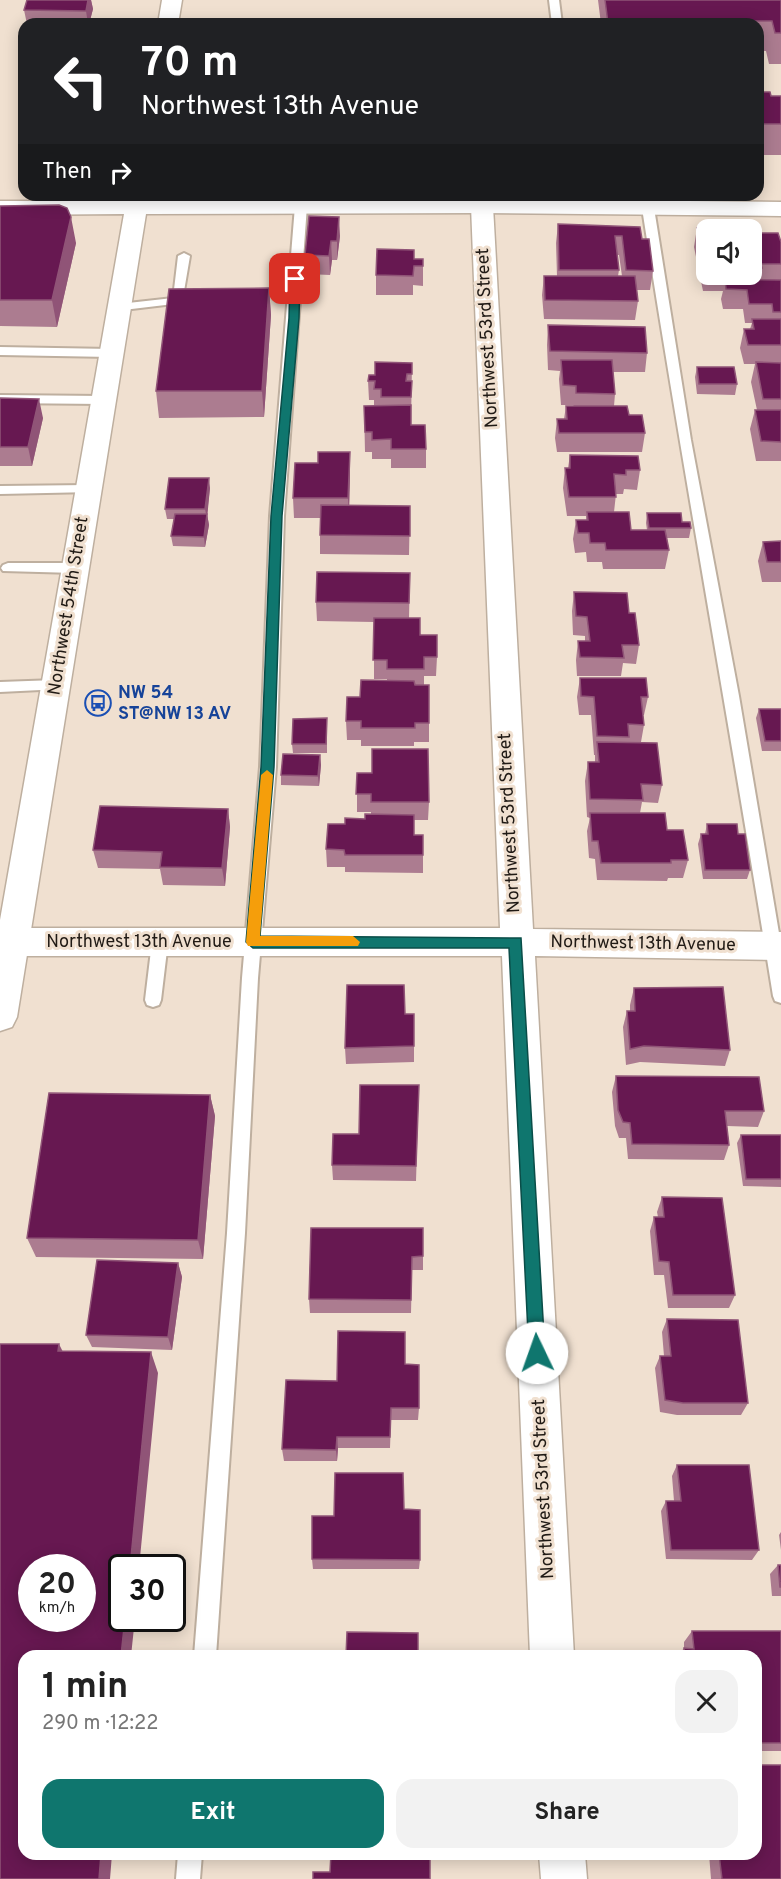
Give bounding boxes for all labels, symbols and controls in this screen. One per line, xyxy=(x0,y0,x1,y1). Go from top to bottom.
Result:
text: 70 m xyxy=(141,38,239,91)
icon: left xyxy=(42,42,120,120)
text: Northwest 13th Avenue xyxy=(141,90,419,124)
icon: right xyxy=(104,156,137,189)
text: Then xyxy=(42,159,92,186)
map controls xyxy=(696,219,762,285)
button: sound xyxy=(696,219,762,285)
street label: Northwest 53rd Street xyxy=(472,247,504,429)
pin xyxy=(269,253,320,304)
icon: arrive xyxy=(278,262,311,295)
street label: Northwest 54th Street xyxy=(43,515,95,697)
place label: NW 54 ST@NW 13 AV xyxy=(118,682,231,726)
bus stop icon: NW 54 ST@NW 13 AV xyxy=(83,688,113,718)
street label: Northwest 53rd Street xyxy=(494,732,526,914)
street label: Northwest 13th Avenue xyxy=(46,931,232,954)
street label: Northwest 13th Avenue xyxy=(550,931,736,957)
position arrow xyxy=(505,1321,569,1385)
street label: Northwest 53rd Street xyxy=(528,1398,560,1580)
speed limit sign: 30 xyxy=(108,1554,186,1632)
text: 20 xyxy=(38,1567,76,1604)
text: km/h xyxy=(39,1599,75,1618)
text: 1 min xyxy=(42,1665,128,1711)
button: close xyxy=(675,1670,738,1733)
text: 290 m · 12:22 xyxy=(42,1711,159,1737)
button: Exit xyxy=(42,1779,384,1848)
button: Share xyxy=(396,1779,738,1848)

